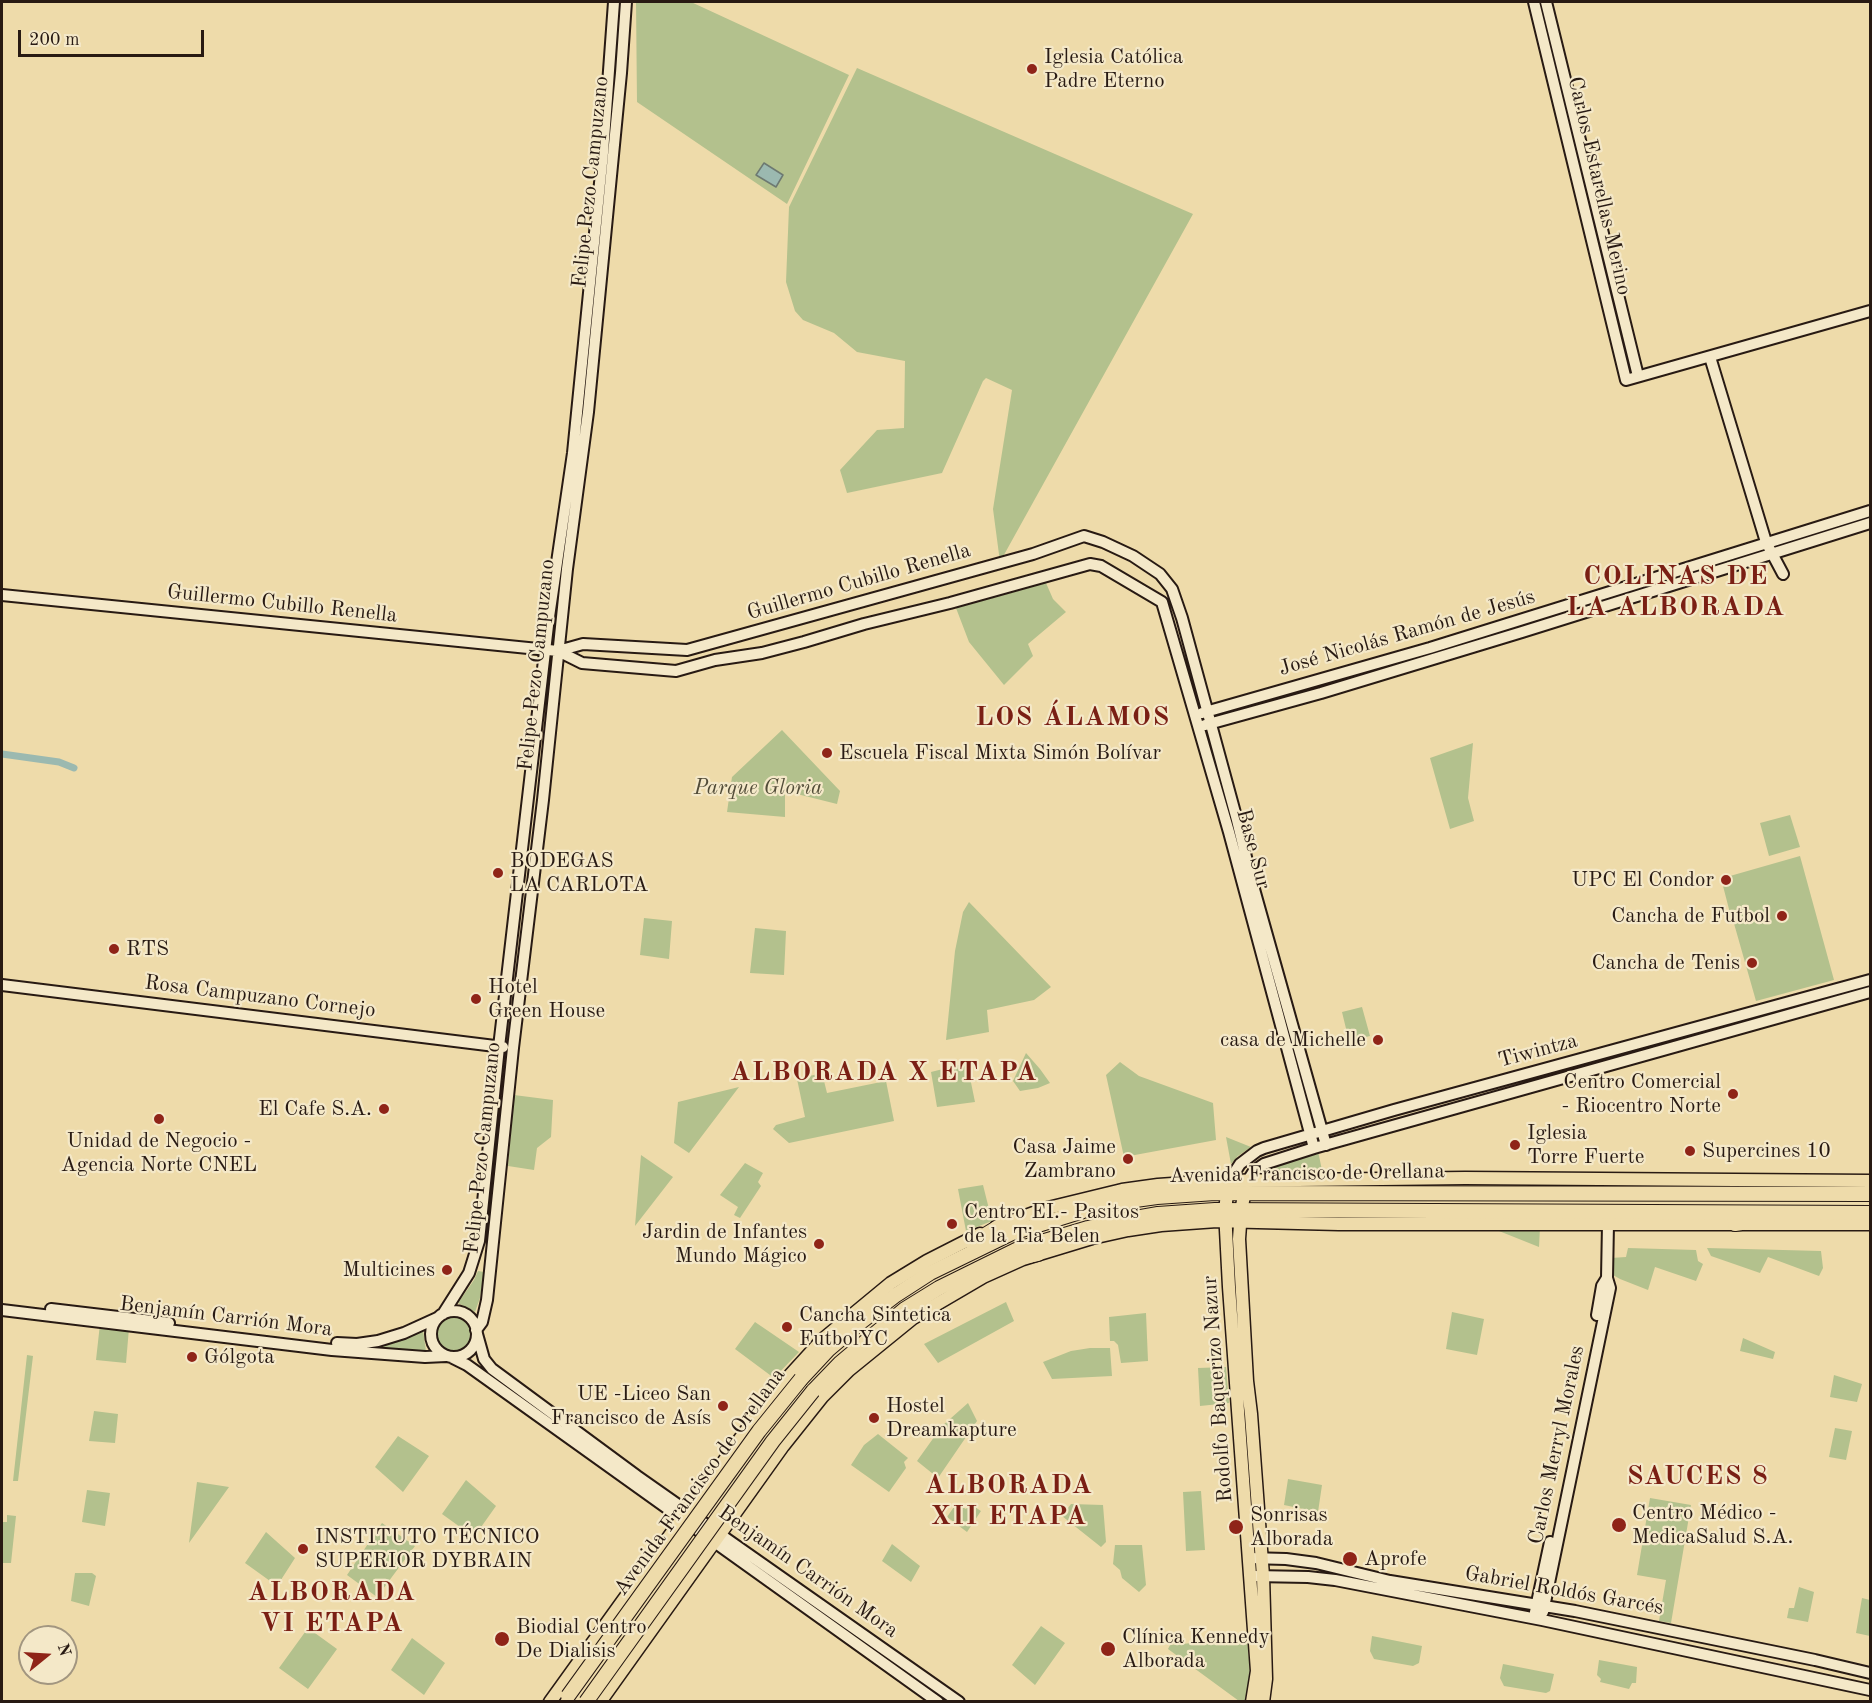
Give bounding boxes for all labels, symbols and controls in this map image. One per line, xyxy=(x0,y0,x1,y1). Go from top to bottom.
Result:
scale bar xyxy=(21,18,207,56)
text: 200 m xyxy=(29,31,80,49)
place label: Iglesia Católica Padre Eterno xyxy=(1044,44,1183,94)
marker: Iglesia Católica Padre Eterno xyxy=(1025,62,1039,76)
street label: Carlos Estarellas Merino xyxy=(1562,74,1636,298)
street label: Felipe Pezo Campuzano xyxy=(567,75,615,289)
street label: Guillermo Cubillo Renella xyxy=(744,538,974,626)
street label: Felipe Pezo Campuzano xyxy=(513,558,561,772)
district label: COLINAS DE LA ALBORADA xyxy=(1566,561,1786,624)
street label: Guillermo Cubillo Renella xyxy=(166,579,398,629)
street label: José Nicolás Ramón de Jesús xyxy=(1276,584,1538,682)
district label: LOS ÁLAMOS xyxy=(975,702,1171,734)
place label: Escuela Fiscal Mixta Simón Bolívar xyxy=(839,740,1161,766)
marker: Escuela Fiscal Mixta Simón Bolívar xyxy=(820,746,834,760)
park label: Parque Gloria xyxy=(694,775,822,801)
street label: Base Sur xyxy=(1230,806,1276,892)
place label: BODEGAS LA CARLOTA xyxy=(510,848,648,898)
marker: BODEGAS LA CARLOTA xyxy=(491,866,505,880)
place label: UPC El Condor xyxy=(1572,867,1714,893)
marker: UPC El Condor xyxy=(1719,873,1733,887)
place label: Cancha de Futbol xyxy=(1611,903,1770,929)
marker: Cancha de Futbol xyxy=(1775,909,1789,923)
place label: RTS xyxy=(126,936,169,962)
marker: RTS xyxy=(107,942,121,956)
place label: Cancha de Tenis xyxy=(1592,950,1740,976)
marker: Cancha de Tenis xyxy=(1745,956,1759,970)
street label: Rosa Campuzano Cornejo xyxy=(143,970,377,1024)
place label: Hotel Green House xyxy=(488,974,605,1024)
marker: Hotel Green House xyxy=(469,992,483,1006)
place label: casa de Michelle xyxy=(1220,1027,1366,1053)
street label: Tiwintza xyxy=(1496,1028,1580,1074)
marker: casa de Michelle xyxy=(1371,1033,1385,1047)
street label: Felipe Pezo Campuzano xyxy=(459,1041,507,1255)
district label: ALBORADA X ETAPA xyxy=(730,1057,1038,1089)
place label: Centro Comercial - Riocentro Norte xyxy=(1562,1069,1721,1119)
marker: Centro Comercial - Riocentro Norte xyxy=(1726,1087,1740,1101)
place label: El Cafe S.A. xyxy=(258,1096,372,1122)
marker: El Cafe S.A. xyxy=(377,1102,391,1116)
marker: Unidad de Negocio - Agencia Norte CNEL xyxy=(152,1112,166,1126)
place label: Iglesia Torre Fuerte xyxy=(1527,1120,1644,1170)
place label: Unidad de Negocio - Agencia Norte CNEL xyxy=(61,1128,257,1178)
place label: Casa Jaime Zambrano xyxy=(1012,1134,1116,1184)
marker: Iglesia Torre Fuerte xyxy=(1508,1138,1522,1152)
place label: Supercines 10 xyxy=(1702,1138,1831,1164)
marker: Supercines 10 xyxy=(1683,1144,1697,1158)
marker: Casa Jaime Zambrano xyxy=(1121,1152,1135,1166)
street label: Avenida Francisco de Orellana xyxy=(1169,1159,1445,1189)
place label: Centro EI.- Pasitos de la Tia Belen xyxy=(964,1199,1139,1249)
marker: Centro EI.- Pasitos de la Tia Belen xyxy=(945,1217,959,1231)
place label: Jardin de Infantes Mundo Mágico xyxy=(642,1219,807,1269)
marker: Jardin de Infantes Mundo Mágico xyxy=(812,1237,826,1251)
place label: Multicines xyxy=(343,1257,435,1283)
marker: Multicines xyxy=(440,1263,454,1277)
street label: Rodolfo Baquerizo Nazur xyxy=(1197,1275,1239,1503)
street label: Benjamín Carrión Mora xyxy=(118,1291,334,1343)
place label: Cancha Sintetica FutbolYC xyxy=(799,1302,951,1352)
marker: Cancha Sintetica FutbolYC xyxy=(780,1320,794,1334)
street label: Carlos Merryl Morales xyxy=(1524,1343,1590,1547)
place label: Gólgota xyxy=(204,1344,275,1370)
marker: Gólgota xyxy=(185,1350,199,1364)
street label: Avenida Francisco de Orellana xyxy=(609,1363,791,1601)
place label: UE -Liceo San Francisco de Asís xyxy=(551,1381,711,1431)
place label: Hostel Dreamkapture xyxy=(886,1393,1017,1443)
marker: UE -Liceo San Francisco de Asís xyxy=(716,1399,730,1413)
marker: Hostel Dreamkapture xyxy=(867,1411,881,1425)
district label: SAUCES 8 xyxy=(1627,1461,1769,1493)
district label: ALBORADA XII ETAPA xyxy=(925,1470,1093,1533)
street label: Benjamín Carrión Mora xyxy=(713,1500,903,1644)
place label: Centro Médico - MedicaSalud S.A. xyxy=(1632,1500,1793,1550)
place label: Sonrisas Alborada xyxy=(1250,1502,1333,1552)
marker: Centro Médico - MedicaSalud S.A. xyxy=(1610,1516,1628,1534)
marker: Sonrisas Alborada xyxy=(1227,1518,1245,1536)
place label: INSTITUTO TÉCNICO SUPERIOR DYBRAIN xyxy=(315,1524,539,1574)
marker: INSTITUTO TÉCNICO SUPERIOR DYBRAIN xyxy=(296,1542,310,1556)
place label: Aprofe xyxy=(1364,1546,1427,1572)
marker: Aprofe xyxy=(1341,1550,1359,1568)
street label: Gabriel Roldós Garcés xyxy=(1463,1561,1665,1621)
district label: ALBORADA VI ETAPA xyxy=(248,1577,416,1640)
place label: Biodial Centro De Dialisis xyxy=(516,1614,647,1664)
place label: Clínica Kennedy Alborada xyxy=(1122,1624,1270,1674)
north arrow xyxy=(18,1625,78,1685)
marker: Biodial Centro De Dialisis xyxy=(493,1630,511,1648)
marker: Clínica Kennedy Alborada xyxy=(1099,1640,1117,1658)
text: N xyxy=(54,1642,73,1658)

